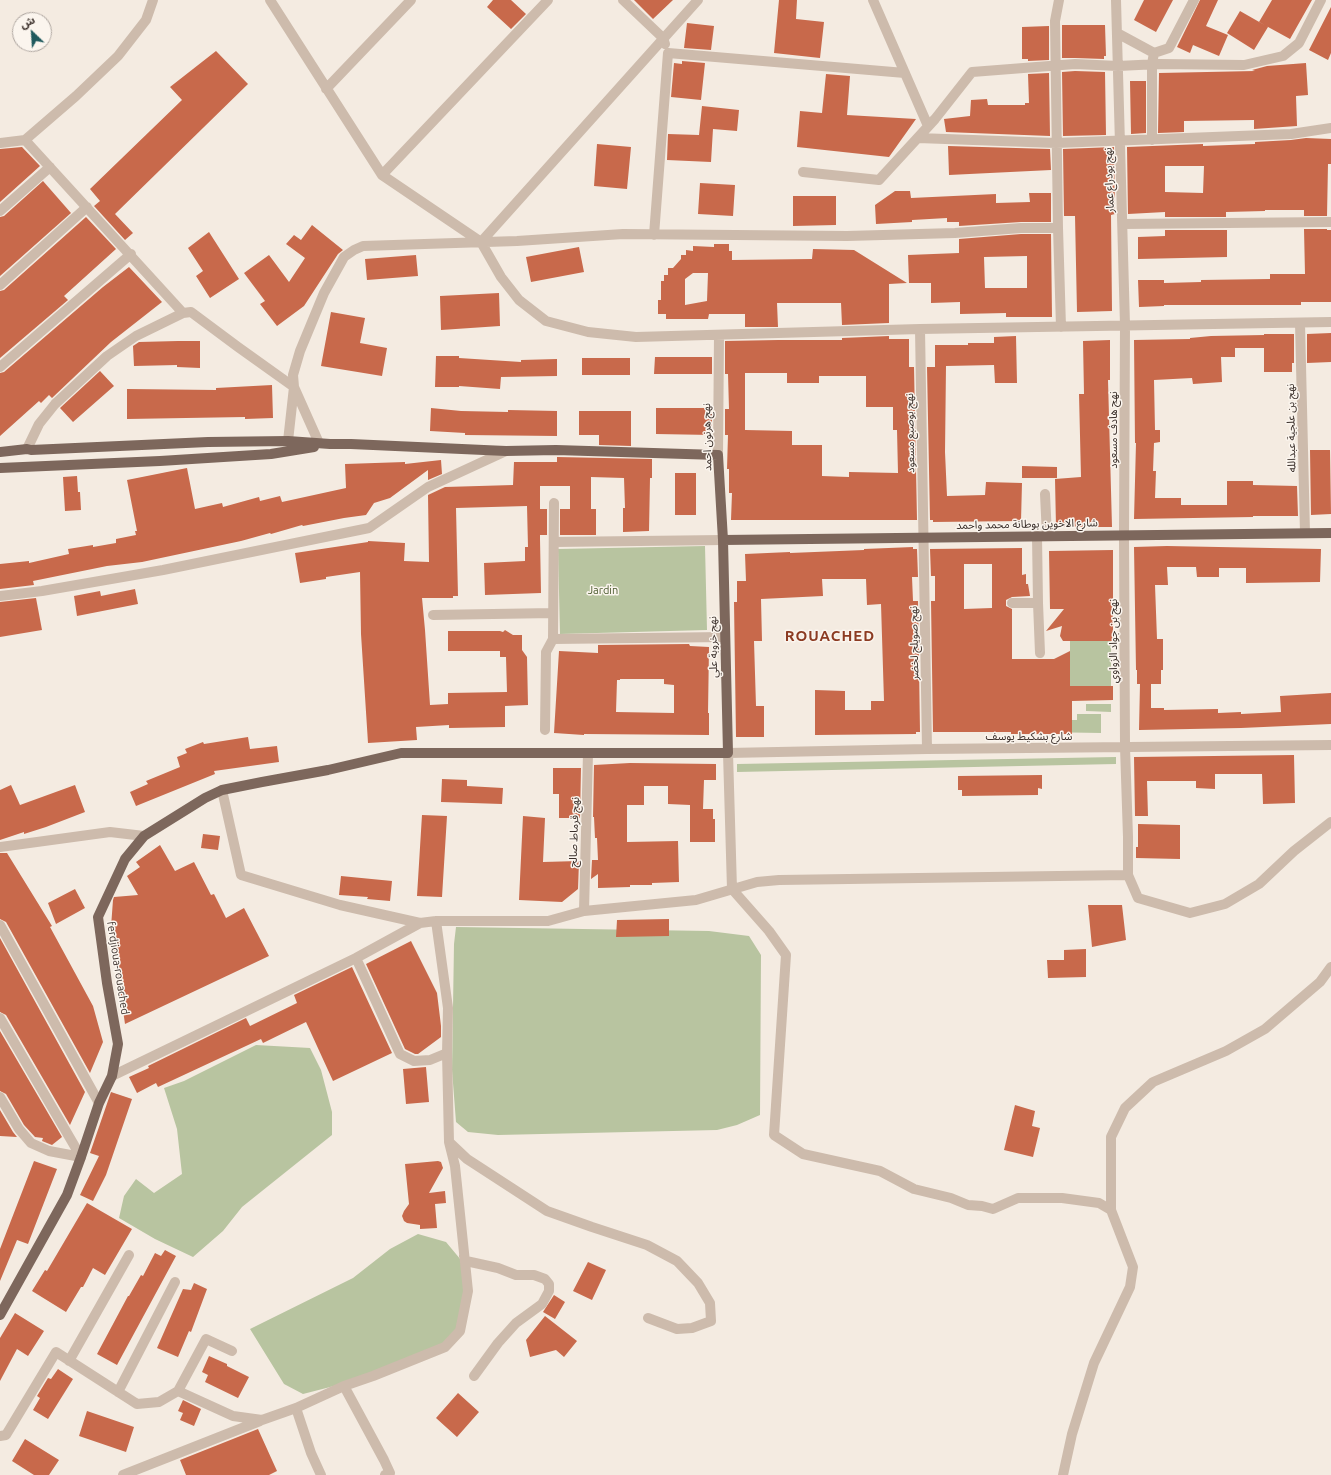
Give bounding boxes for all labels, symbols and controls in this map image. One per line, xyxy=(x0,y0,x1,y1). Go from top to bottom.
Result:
north arrow xyxy=(12,12,52,52)
text: ش xyxy=(18,13,37,31)
street label: نهج بودراع عمار xyxy=(1101,147,1117,213)
street label: نهج بن علجية عبدالله xyxy=(1284,383,1298,473)
street label: نهج هادف مسعود xyxy=(1106,391,1120,469)
street label: نهج بوصبع مسعود xyxy=(903,393,917,473)
street label: نهج هرنون احمد xyxy=(700,403,714,471)
street label: شارع الاخوين بوطانة محمد واحمد xyxy=(956,516,1098,532)
park label: Jardin xyxy=(588,583,618,597)
street label: نهج بن جواد الزواوي xyxy=(1106,599,1120,683)
street label: نهج صويلح لخضر xyxy=(907,606,921,680)
street label: نهج خروبة علي xyxy=(706,616,720,678)
district label: ROUACHED xyxy=(785,627,875,645)
street label: شارع بشكيط يوسف xyxy=(986,729,1072,743)
street label: نهج قرماط صالح xyxy=(566,797,582,867)
street label: ferdjioua-rouached xyxy=(104,920,132,1016)

